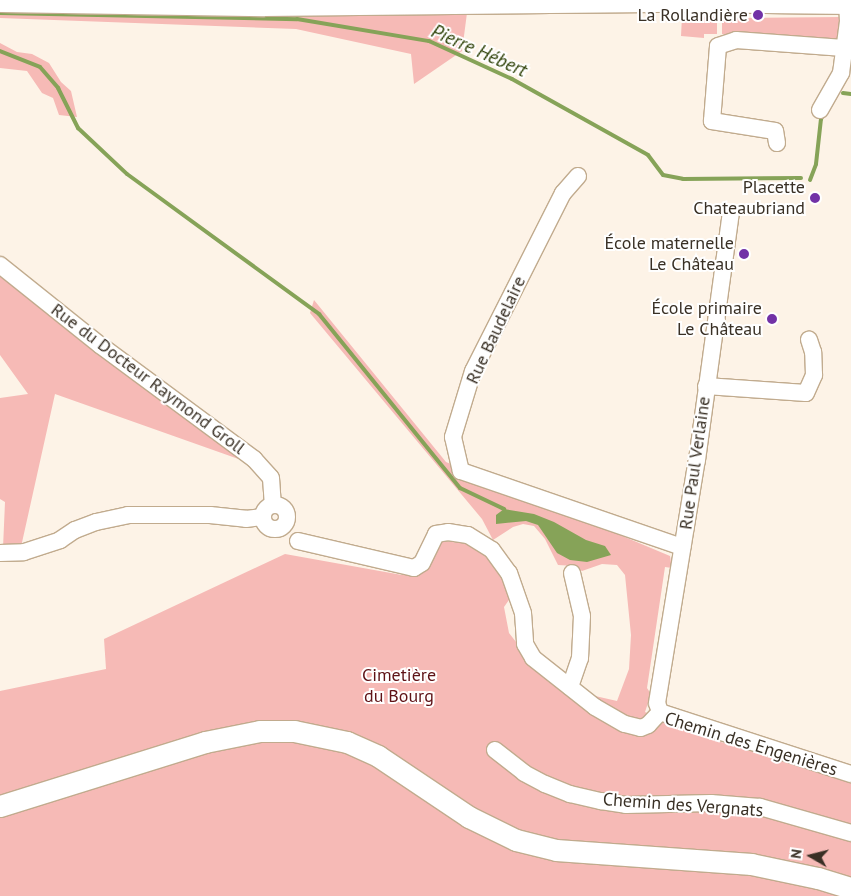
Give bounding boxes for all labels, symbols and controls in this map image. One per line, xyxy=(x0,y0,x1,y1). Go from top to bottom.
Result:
place label: La Rollandière xyxy=(638,4,748,26)
marker: La Rollandière xyxy=(752,9,764,21)
water label: Pierre Hébert xyxy=(428,20,530,82)
place label: Placette Chateaubriand xyxy=(693,177,805,220)
marker: Placette Chateaubriand xyxy=(809,192,821,204)
place label: École maternelle Le Château xyxy=(604,233,734,276)
marker: École maternelle Le Château xyxy=(738,248,750,260)
street label: Rue Baudelaire xyxy=(462,273,530,387)
place label: École primaire Le Château xyxy=(651,298,762,340)
street label: Rue du Docteur Raymond Groll xyxy=(47,299,249,459)
marker: École primaire Le Château xyxy=(766,313,778,325)
street label: Rue Paul Verlaine xyxy=(675,395,715,531)
park label: Cimetière du Bourg xyxy=(362,665,436,708)
street label: Chemin des Engenières xyxy=(662,707,840,781)
street label: Chemin des Vergnats xyxy=(602,789,764,821)
north arrow xyxy=(786,831,836,881)
text: N xyxy=(787,848,806,860)

